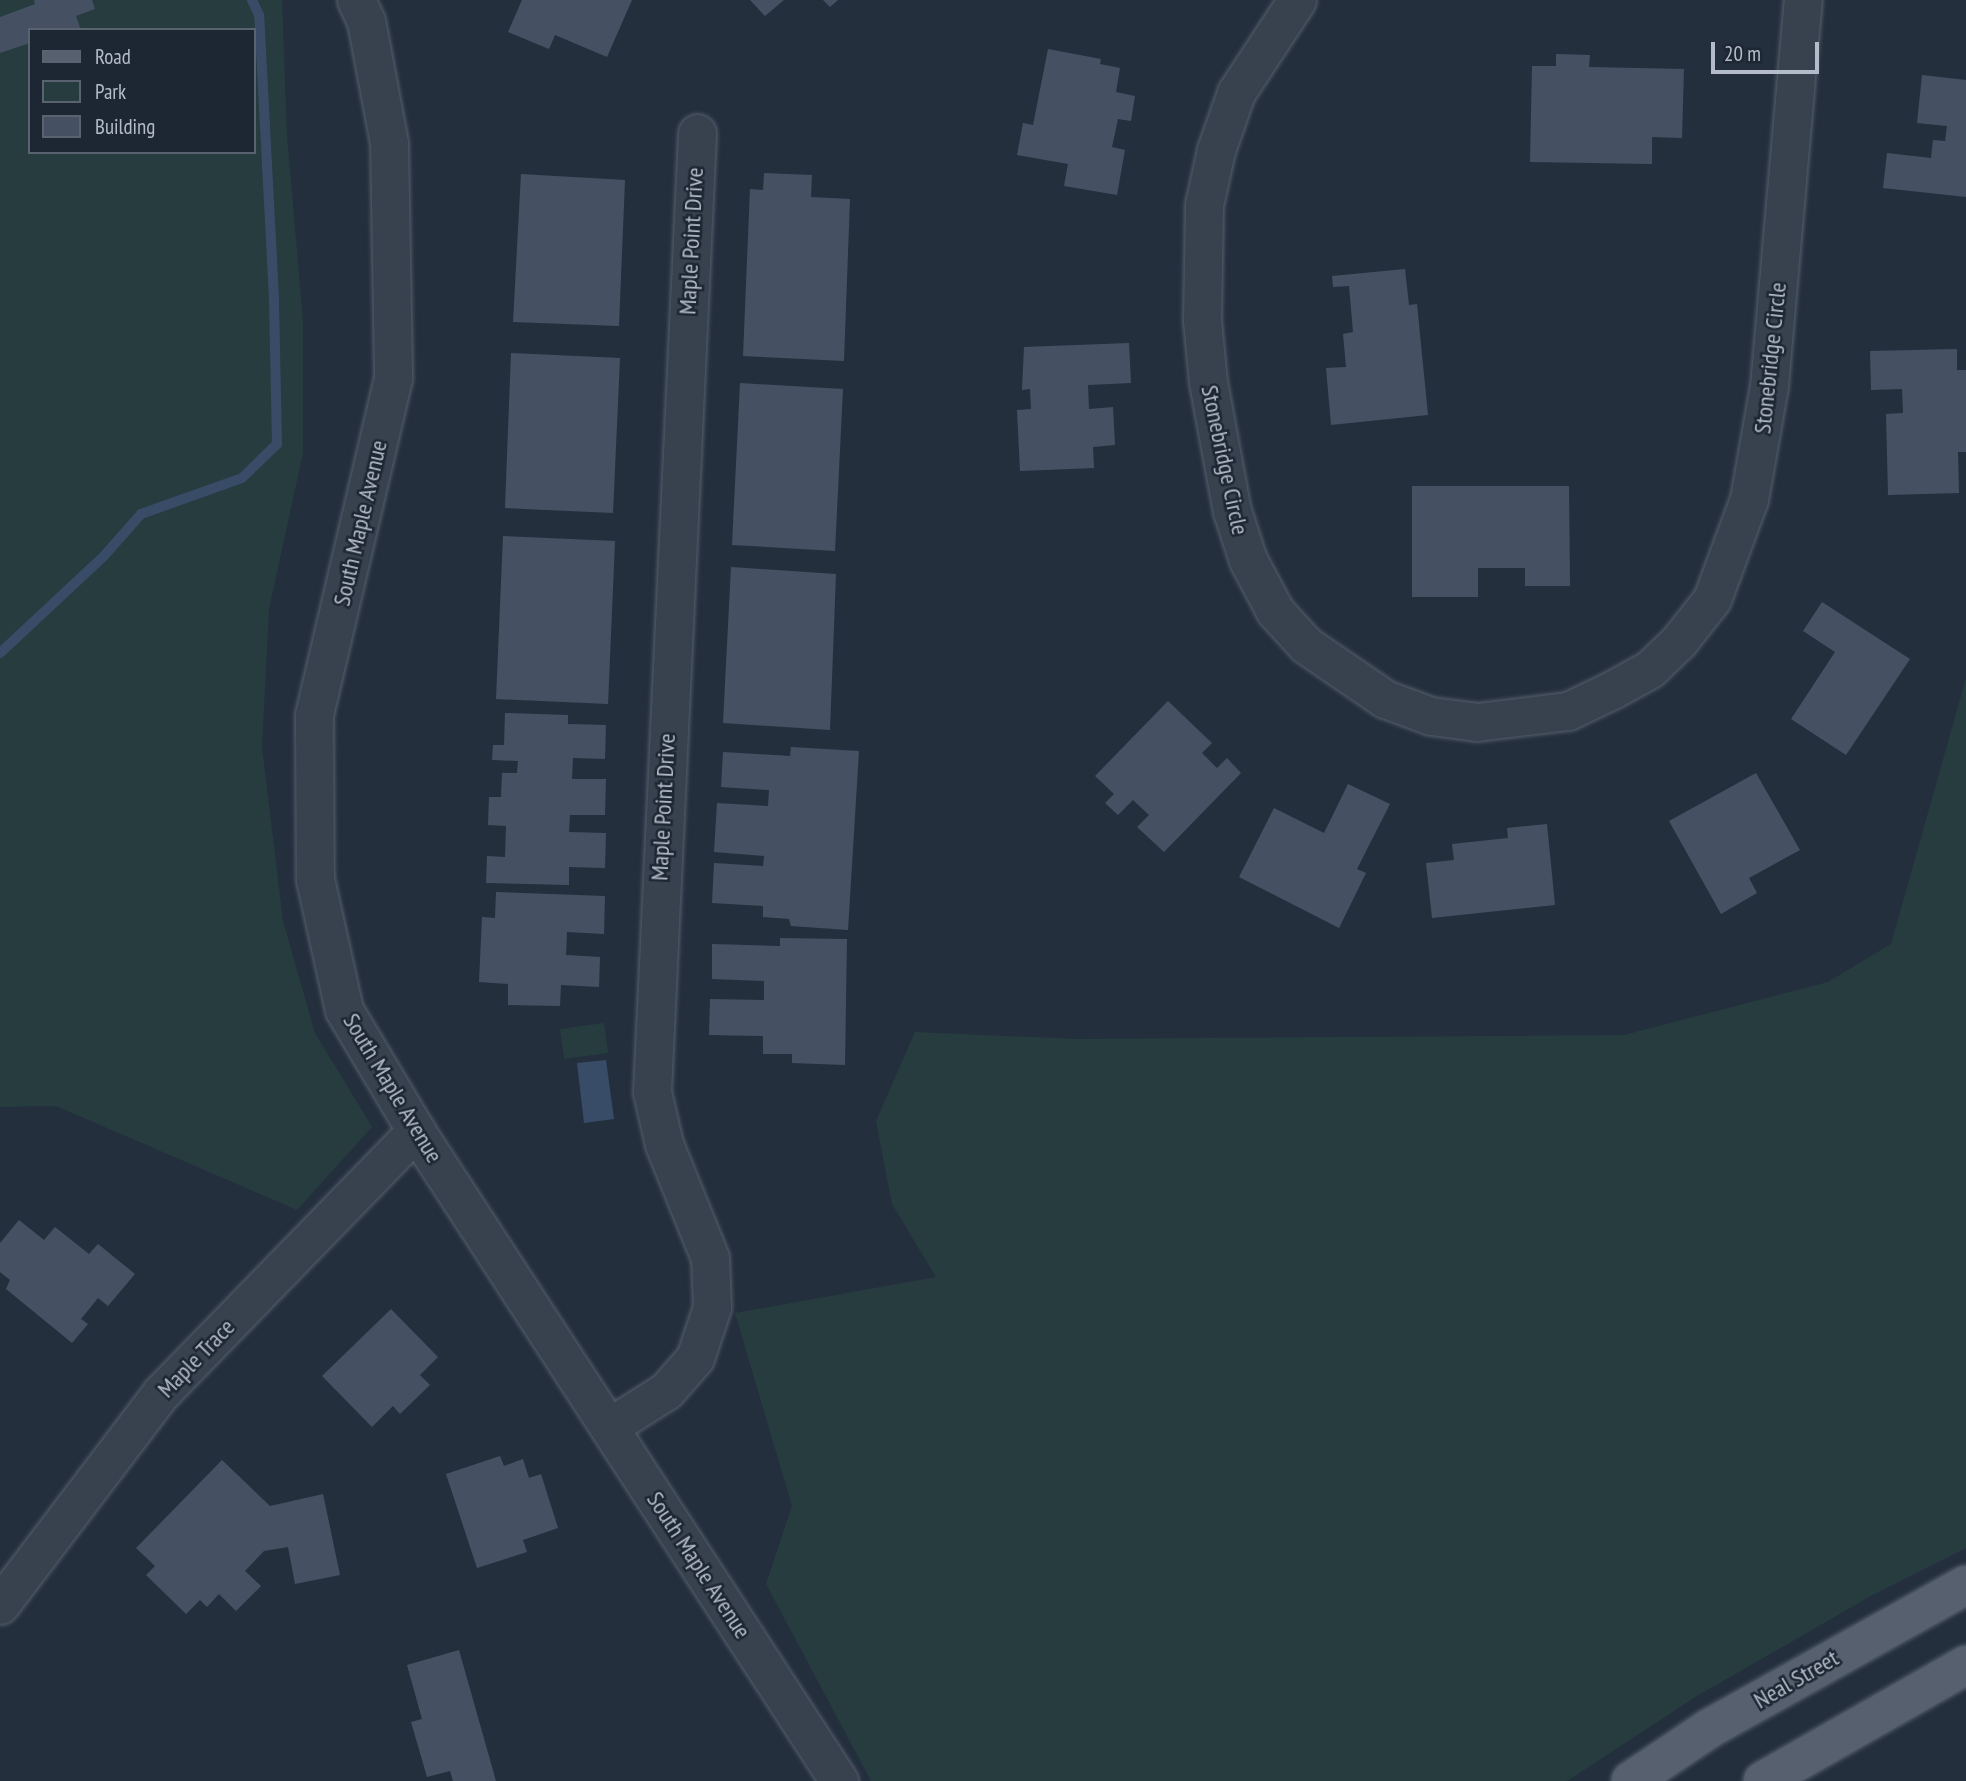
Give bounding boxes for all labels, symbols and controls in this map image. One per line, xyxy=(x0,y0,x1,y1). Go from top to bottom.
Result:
legend xyxy=(28,28,256,154)
scale bar xyxy=(1714,28,1822,72)
text: 20 m xyxy=(1724,40,1761,67)
text: Road xyxy=(95,43,131,70)
text: Park xyxy=(95,78,126,105)
text: Building xyxy=(95,113,155,140)
street label: Maple Point Drive xyxy=(673,167,709,315)
street label: Stonebridge Circle xyxy=(1748,281,1792,435)
street label: Stonebridge Circle xyxy=(1195,383,1255,537)
street label: South Maple Avenue xyxy=(327,437,393,609)
street label: Maple Point Drive xyxy=(645,733,681,881)
street label: South Maple Avenue xyxy=(337,1008,449,1168)
street label: Maple Trace xyxy=(151,1312,241,1404)
street label: South Maple Avenue xyxy=(641,1486,757,1644)
street label: Neal Street xyxy=(1749,1643,1843,1715)

